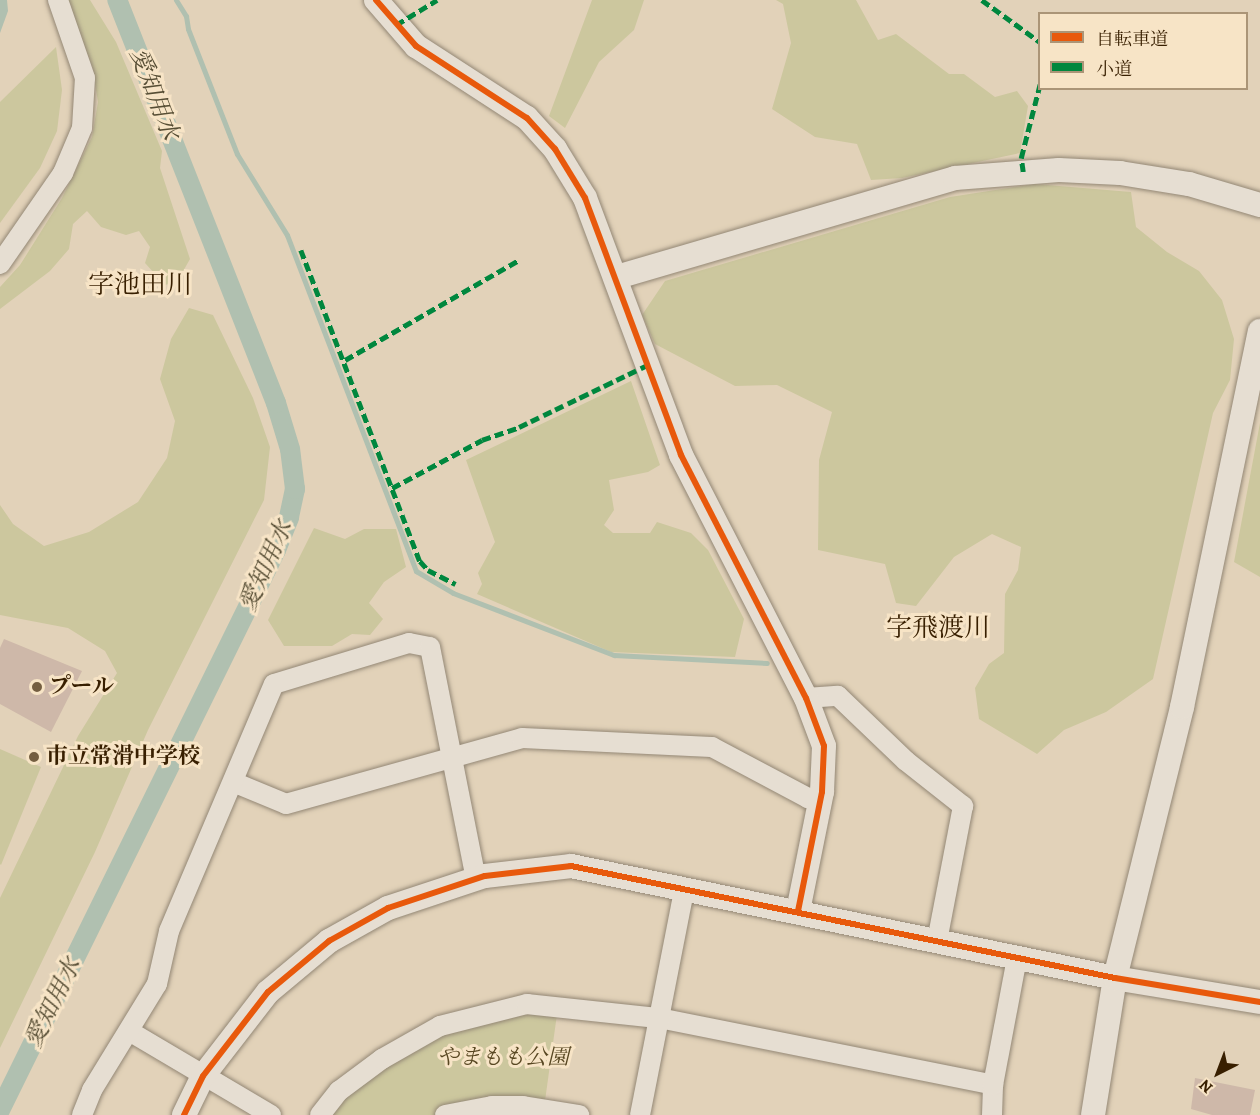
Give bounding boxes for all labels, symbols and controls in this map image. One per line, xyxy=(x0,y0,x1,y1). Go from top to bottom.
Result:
legend xyxy=(1038,12,1248,90)
text: 自転車道 xyxy=(1096,27,1168,51)
water label: 愛知用水 xyxy=(123,44,185,144)
text: 小道 xyxy=(1096,57,1132,81)
district label: 字池田川 xyxy=(88,269,192,301)
water label: 愛知用水 xyxy=(233,516,299,616)
district label: 字飛渡川 xyxy=(886,612,990,644)
place label: プール xyxy=(49,674,114,700)
marker: プール xyxy=(30,680,44,694)
place label: 市立常滑中学校 xyxy=(46,744,200,770)
marker: 市立常滑中学校 xyxy=(27,750,41,764)
water label: 愛知用水 xyxy=(19,954,87,1052)
north arrow xyxy=(1188,1043,1248,1103)
park label: やまもも公園 xyxy=(437,1045,569,1071)
text: N xyxy=(1194,1074,1218,1098)

